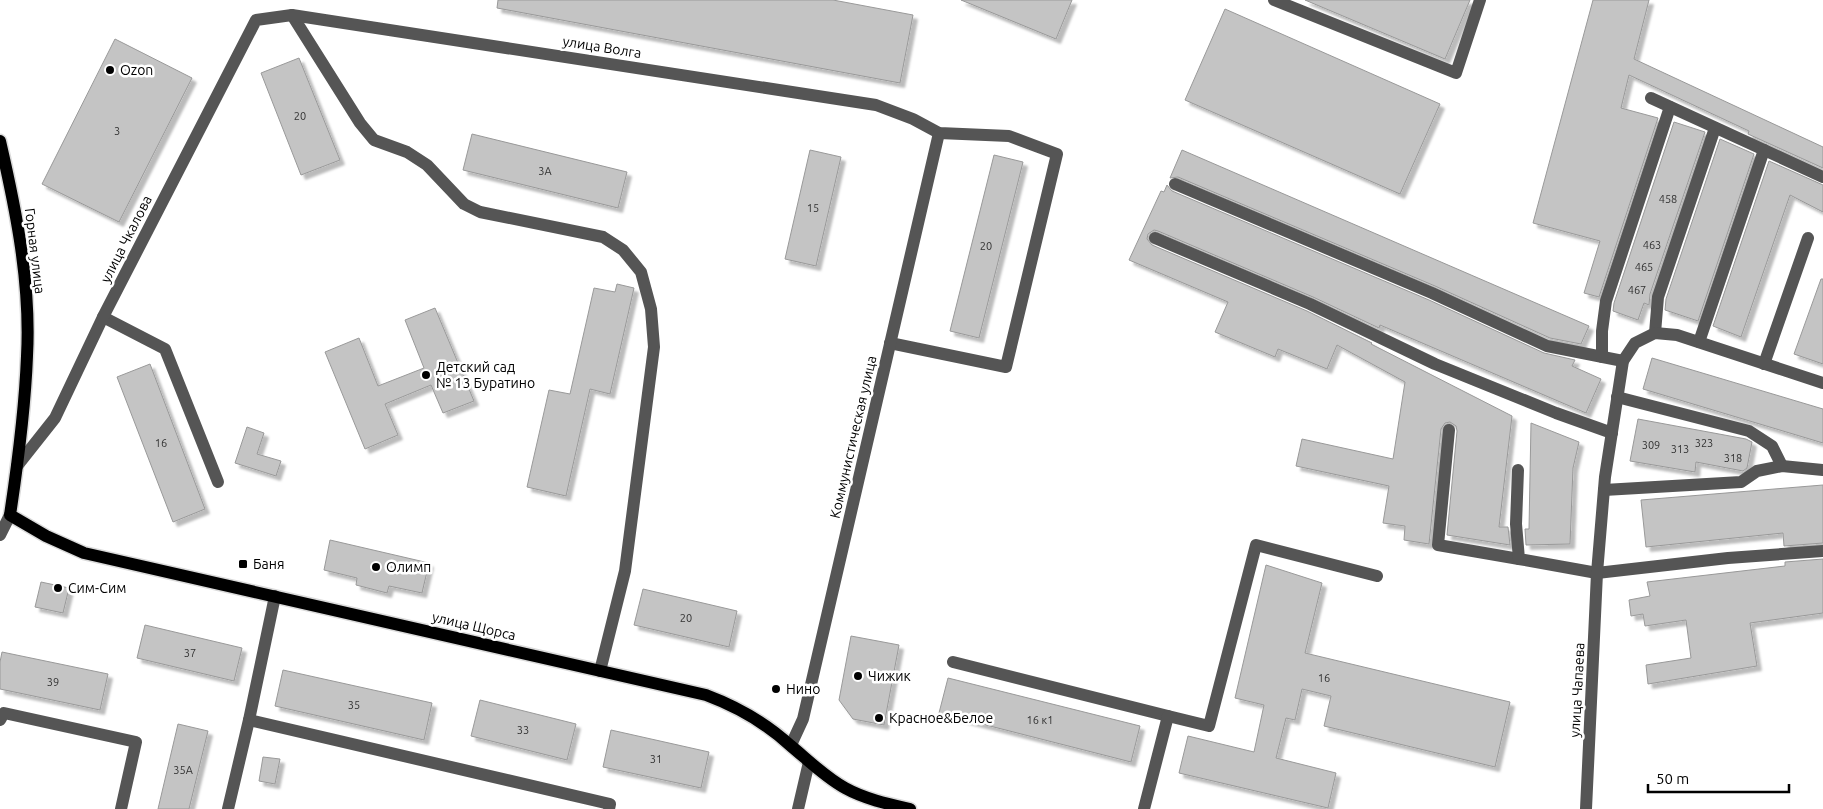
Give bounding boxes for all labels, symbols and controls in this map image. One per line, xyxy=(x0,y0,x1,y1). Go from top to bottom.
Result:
street label: улица Волга xyxy=(561,33,643,61)
place label: Ozon xyxy=(120,62,153,78)
marker: Ozon xyxy=(104,64,116,76)
house number: 20 xyxy=(294,110,306,122)
house number: 3 xyxy=(114,125,120,137)
house number: 3А xyxy=(538,165,553,177)
street label: улица Чкалова xyxy=(97,193,155,285)
house number: 458 xyxy=(1659,193,1677,205)
house number: 15 xyxy=(807,202,819,214)
street label: Горная улица xyxy=(22,207,48,295)
house number: 463 xyxy=(1643,239,1661,251)
house number: 20 xyxy=(980,240,992,252)
house number: 465 xyxy=(1635,261,1653,273)
house number: 467 xyxy=(1628,284,1646,296)
street label: Коммунистическая улица xyxy=(826,354,880,520)
place label: Детский сад № 13 Буратино xyxy=(436,359,535,391)
marker: Детский сад № 13 Буратино xyxy=(420,369,432,381)
house number: 16 xyxy=(155,437,167,449)
house number: 323 xyxy=(1695,437,1713,449)
house number: 309 xyxy=(1642,439,1660,451)
house number: 313 xyxy=(1671,443,1689,455)
house number: 318 xyxy=(1724,452,1742,464)
place label: Баня xyxy=(253,556,285,572)
marker: Баня xyxy=(237,558,249,570)
place label: Олимп xyxy=(386,559,431,575)
marker: Олимп xyxy=(370,561,382,573)
place label: Сим-Сим xyxy=(68,580,126,596)
marker: Сим-Сим xyxy=(52,582,64,594)
street label: улица Щорса xyxy=(431,609,517,643)
house number: 20 xyxy=(680,612,692,624)
street label: улица Чапаева xyxy=(1567,642,1587,738)
house number: 37 xyxy=(184,647,196,659)
place label: Чижик xyxy=(868,668,911,684)
marker: Чижик xyxy=(852,670,864,682)
house number: 16 xyxy=(1318,672,1330,684)
house number: 39 xyxy=(47,676,59,688)
place label: Нино xyxy=(786,681,820,697)
marker: Нино xyxy=(770,683,782,695)
house number: 35 xyxy=(348,699,360,711)
place label: Красное&Белое xyxy=(889,710,993,726)
marker: Красное&Белое xyxy=(873,712,885,724)
house number: 16 к1 xyxy=(1027,714,1053,726)
house number: 33 xyxy=(517,724,529,736)
house number: 31 xyxy=(650,753,662,765)
scale bar xyxy=(1648,762,1789,794)
house number: 35А xyxy=(173,764,194,776)
text: 50 m xyxy=(1656,770,1689,787)

